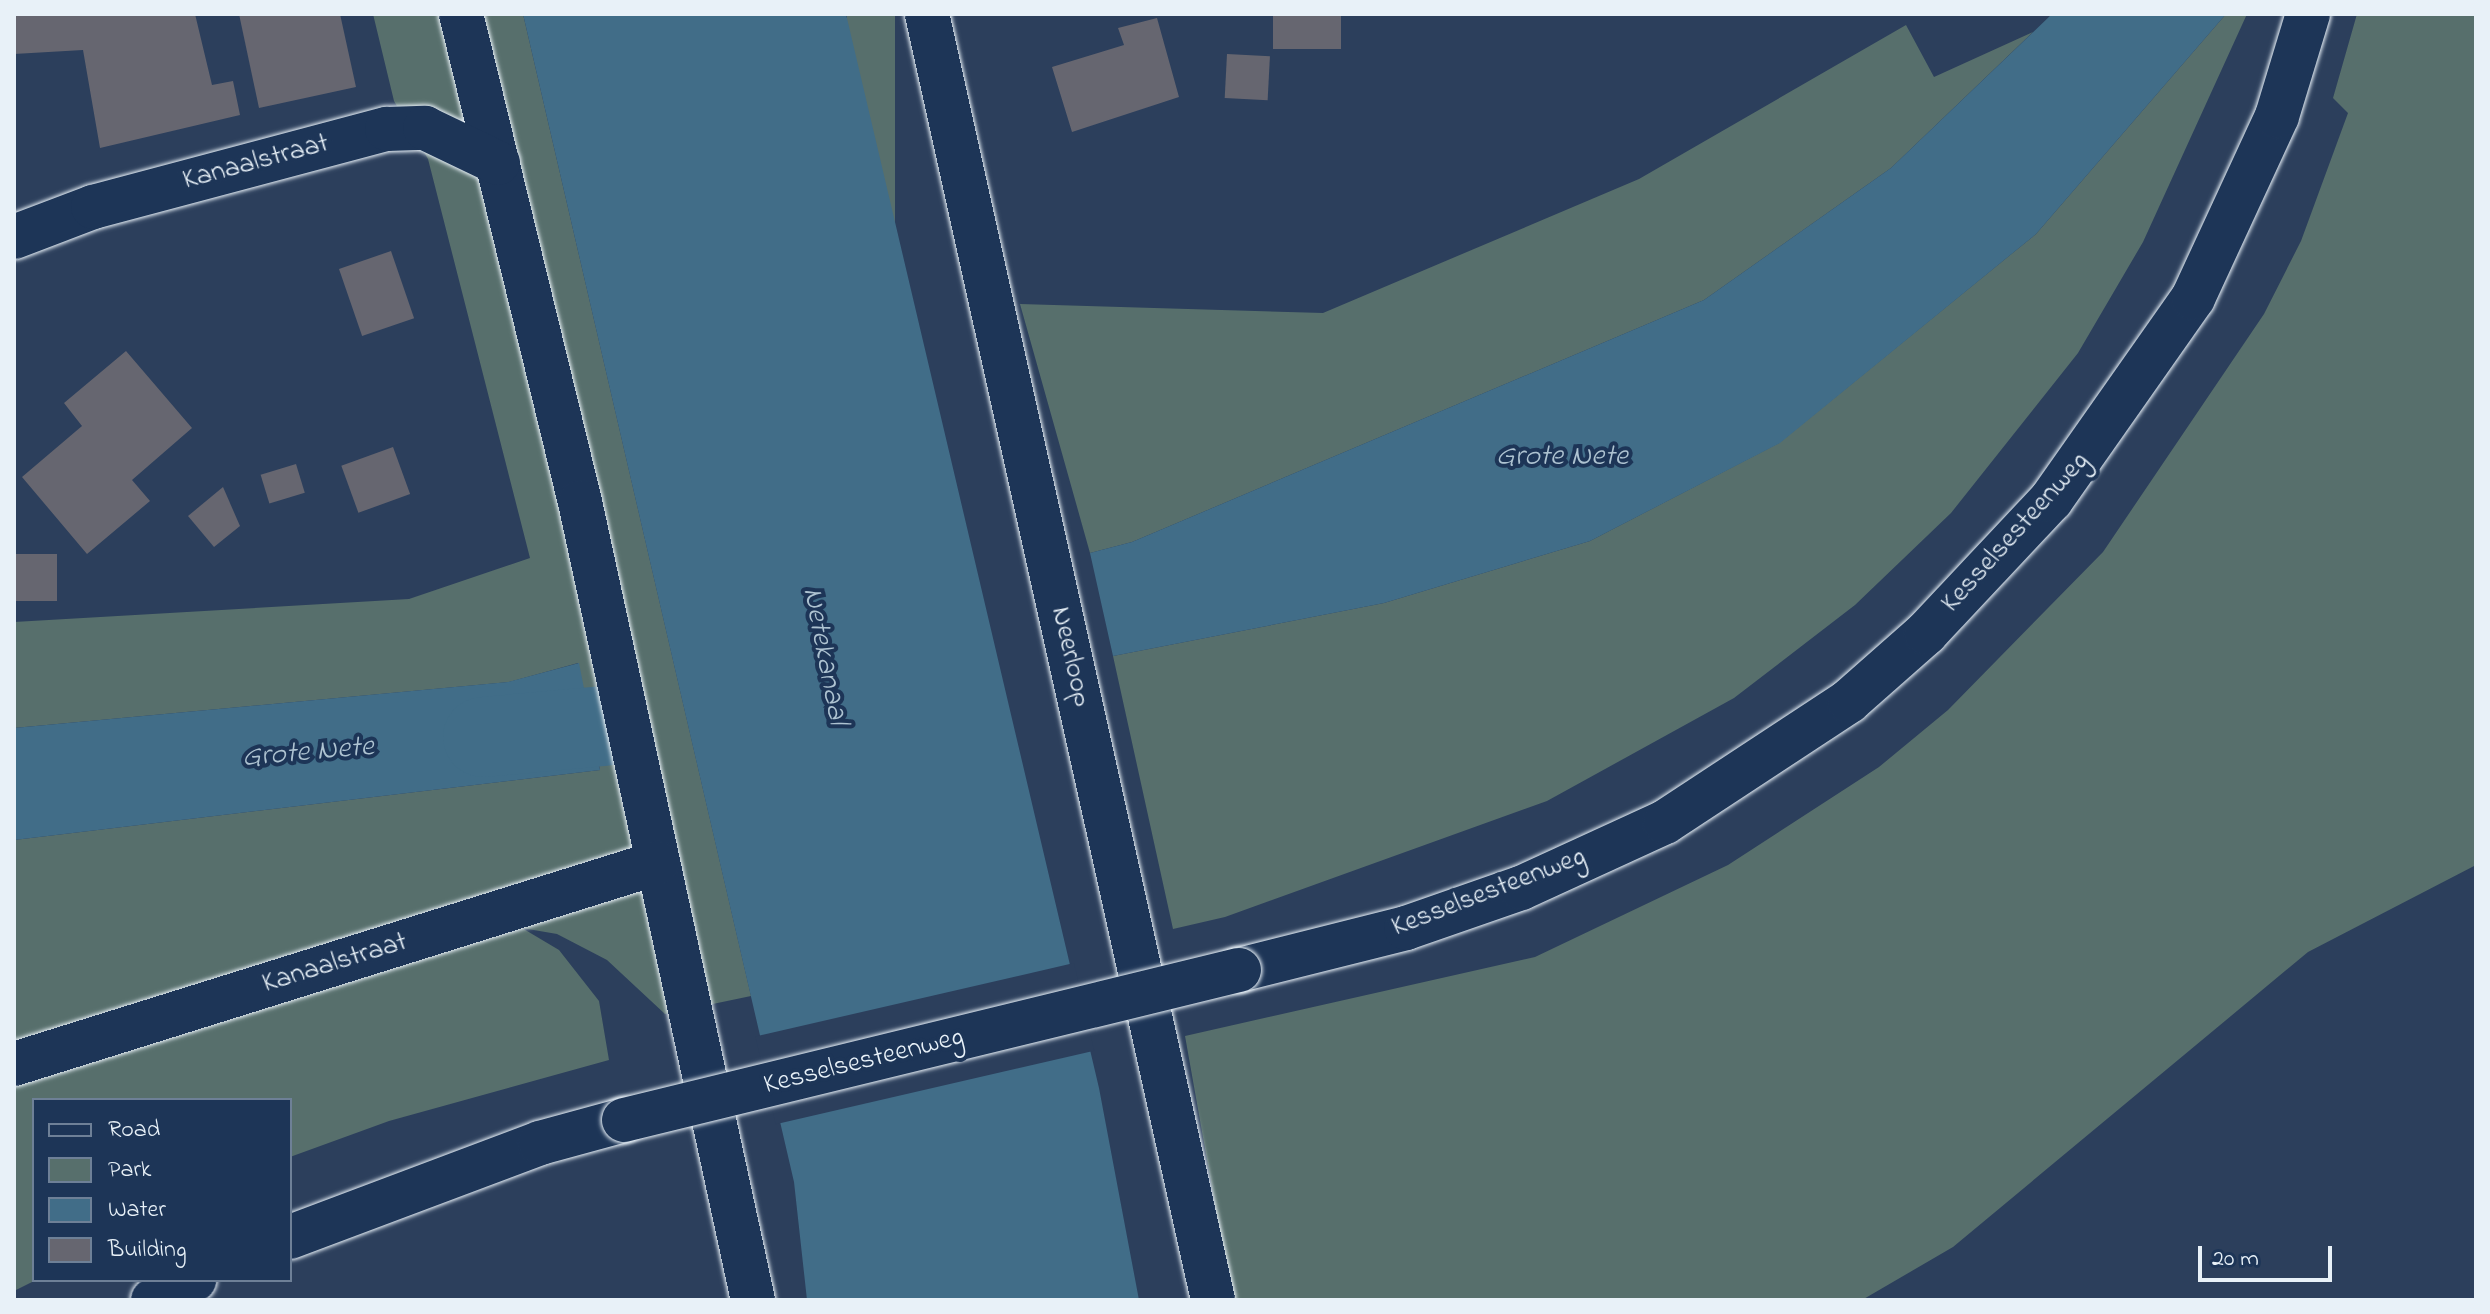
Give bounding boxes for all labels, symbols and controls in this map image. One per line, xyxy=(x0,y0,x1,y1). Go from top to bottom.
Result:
street label: Kanaalstraat xyxy=(179,127,333,199)
water label: Grote Nete xyxy=(1496,439,1628,475)
street label: Kesselsesteenweg xyxy=(1935,446,2097,620)
water label: Netekanaal xyxy=(793,584,855,728)
street label: Neerloop xyxy=(1042,604,1098,710)
water label: Grote Nete xyxy=(241,729,375,777)
street label: Kesselsesteenweg xyxy=(1387,841,1591,945)
street label: Kanaalstraat xyxy=(259,926,411,1002)
street label: Kesselsesteenweg xyxy=(761,1021,967,1103)
legend xyxy=(32,1098,292,1282)
text: Road xyxy=(108,1113,160,1148)
text: Park xyxy=(108,1153,151,1188)
text: Water xyxy=(108,1193,166,1228)
scale bar xyxy=(2202,1230,2336,1280)
text: Building xyxy=(108,1233,187,1268)
text: 20 m xyxy=(2212,1242,2259,1277)

